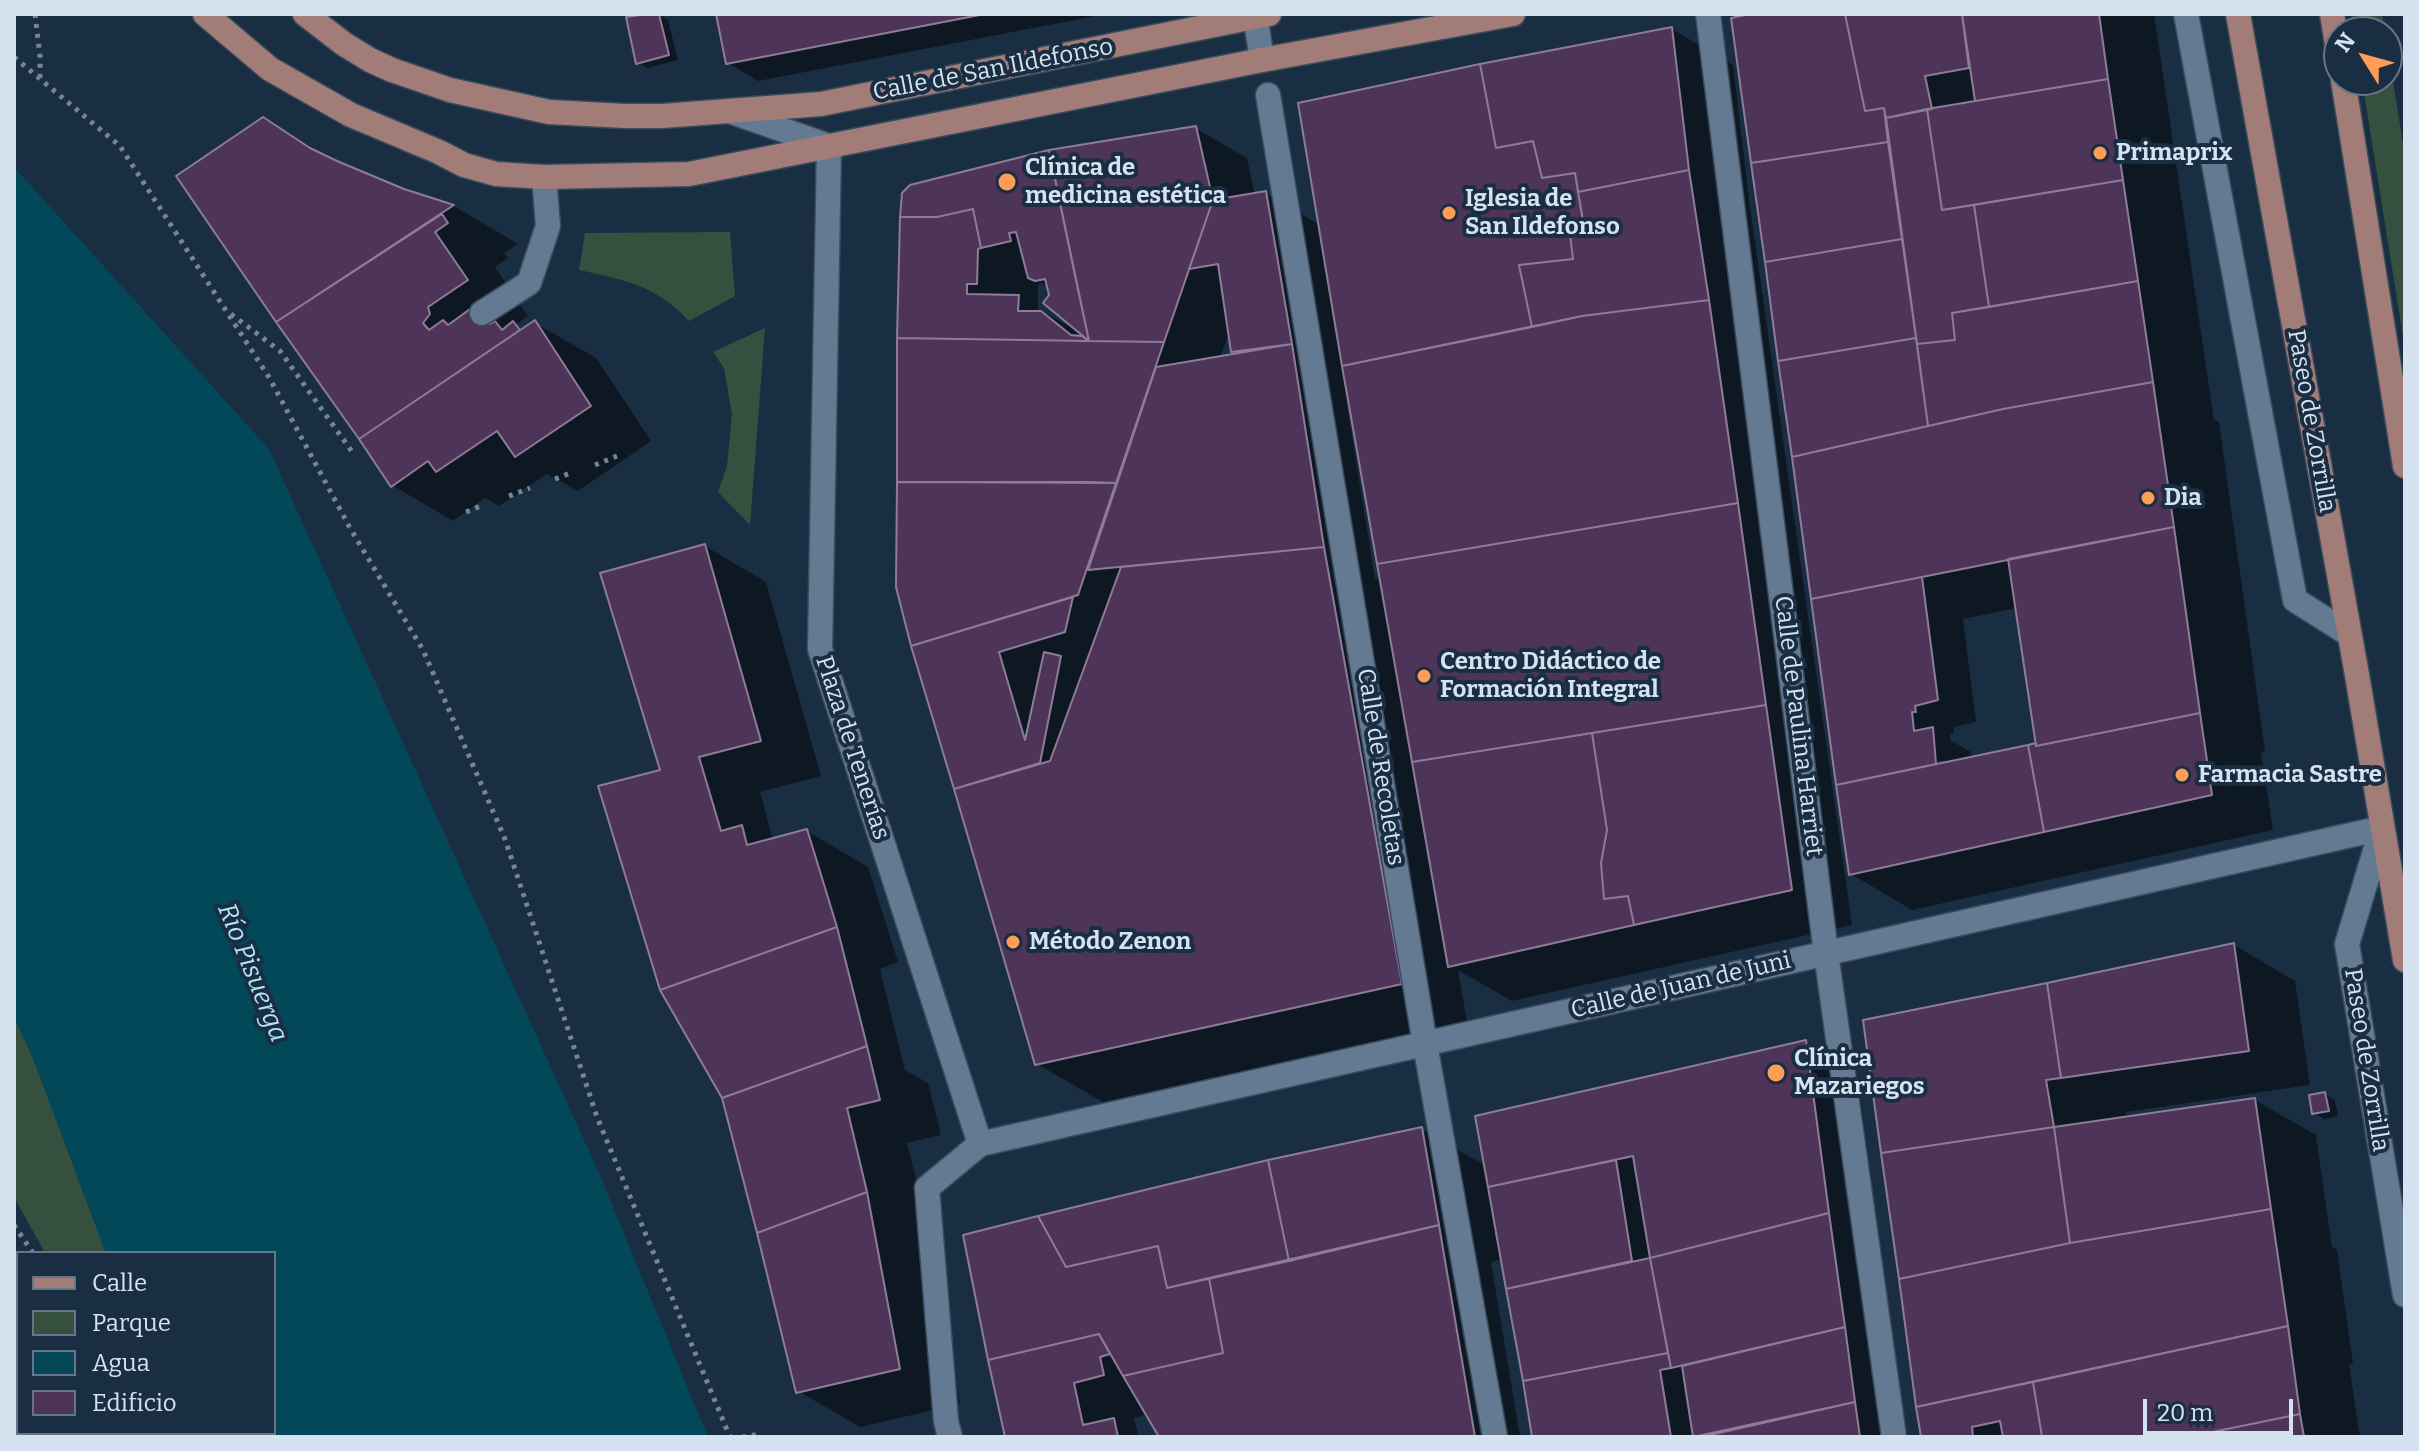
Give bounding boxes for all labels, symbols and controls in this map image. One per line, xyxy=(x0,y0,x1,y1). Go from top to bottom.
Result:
north arrow xyxy=(2323,16,2403,96)
text: N xyxy=(2329,28,2361,57)
street label: Calle de San Ildefonso xyxy=(870,33,1116,107)
place label: Primaprix xyxy=(2116,139,2232,167)
marker: Primaprix xyxy=(2091,144,2109,162)
place label: Clínica de medicina estética xyxy=(1025,154,1226,210)
marker: Clínica de medicina estética xyxy=(996,171,1018,193)
place label: Iglesia de San Ildefonso xyxy=(1465,185,1620,241)
marker: Iglesia de San Ildefonso xyxy=(1440,204,1458,222)
street label: Paseo de Zorrilla xyxy=(2281,327,2341,515)
place label: Dia xyxy=(2164,484,2202,512)
marker: Dia xyxy=(2139,489,2157,507)
street label: Calle de Paulina Harriet xyxy=(1768,594,1828,858)
place label: Centro Didáctico de Formación Integral xyxy=(1440,648,1661,704)
street label: Plaza de Tenerías xyxy=(809,653,895,843)
street label: Calle de Recoletas xyxy=(1350,666,1410,868)
marker: Centro Didáctico de Formación Integral xyxy=(1415,667,1433,685)
place label: Farmacia Sastre xyxy=(2198,761,2382,789)
marker: Farmacia Sastre xyxy=(2173,766,2191,784)
water label: Río Pisuerga xyxy=(210,899,294,1047)
place label: Método Zenon xyxy=(1029,928,1191,956)
marker: Método Zenon xyxy=(1004,933,1022,951)
street label: Calle de Juan de Juni xyxy=(1568,947,1794,1025)
street label: Paseo de Zorrilla xyxy=(2337,966,2395,1154)
place label: Clínica Mazariegos xyxy=(1794,1045,1925,1101)
marker: Clínica Mazariegos xyxy=(1765,1062,1787,1084)
legend xyxy=(16,1251,276,1435)
text: Calle xyxy=(92,1269,147,1297)
text: Parque xyxy=(92,1309,171,1337)
text: Agua xyxy=(92,1349,150,1377)
scale bar xyxy=(2147,1383,2297,1433)
text: Edificio xyxy=(92,1389,177,1417)
text: 20 m xyxy=(2157,1399,2213,1427)

